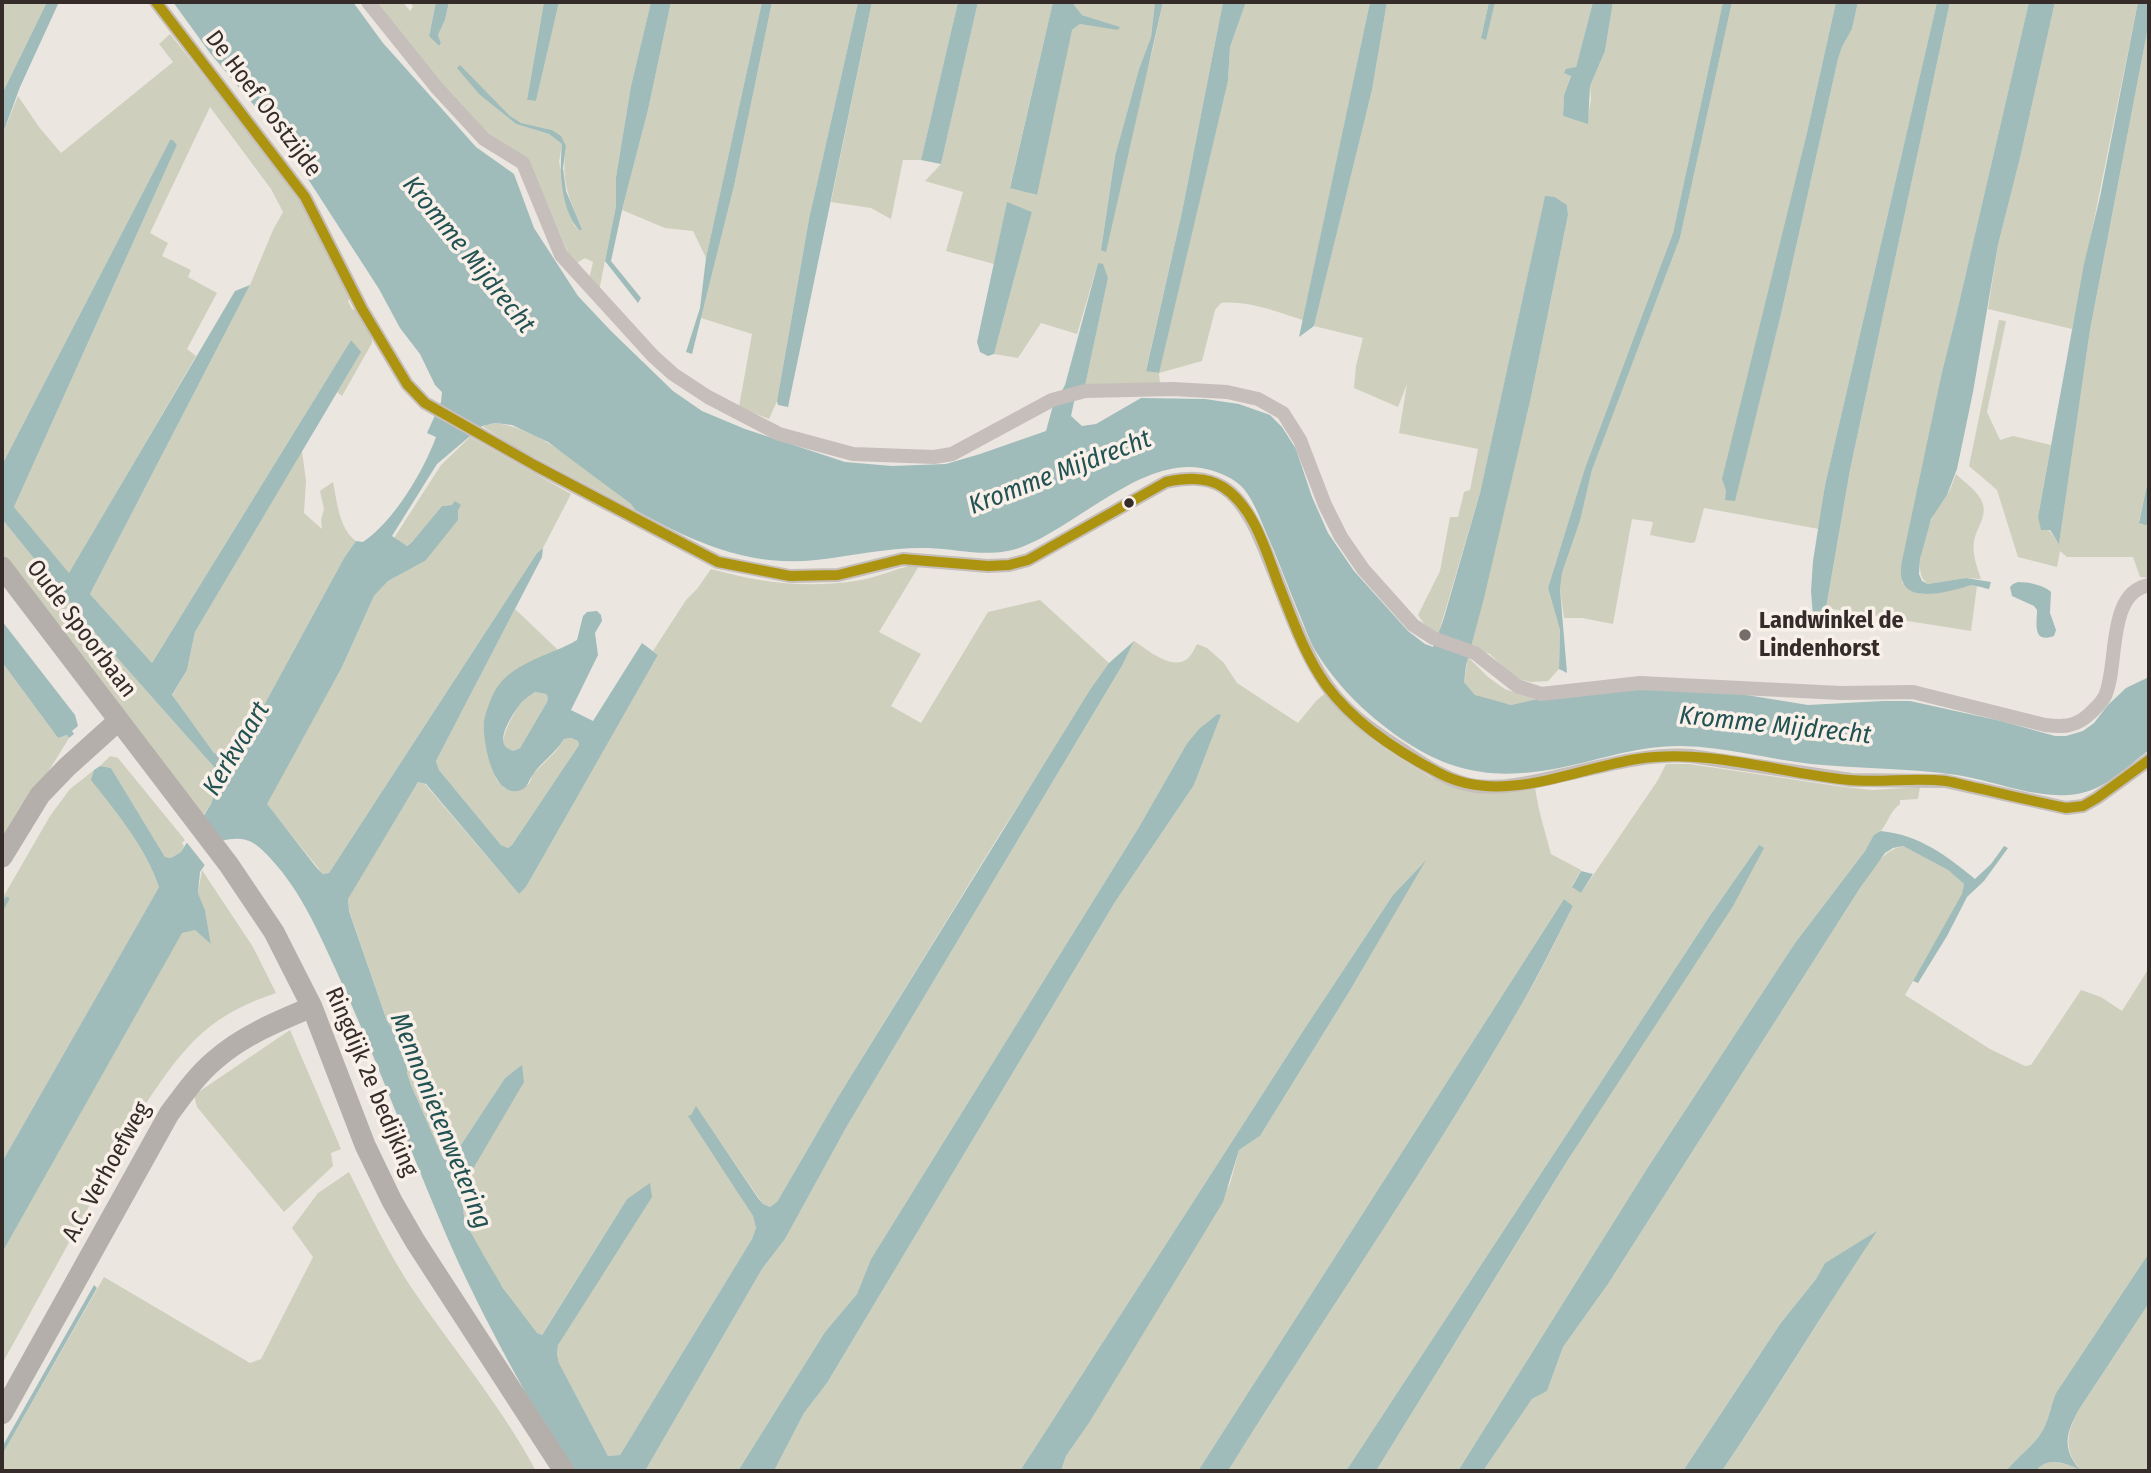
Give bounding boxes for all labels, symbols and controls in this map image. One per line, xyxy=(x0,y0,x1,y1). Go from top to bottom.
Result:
street label: De Hoef Oostzijde xyxy=(199,25,327,183)
water label: Kromme Mijdrecht xyxy=(395,170,541,340)
water label: Kromme Mijdrecht xyxy=(964,424,1156,522)
unlabelled marker xyxy=(1122,496,1136,510)
street label: Oude Spoorbaan xyxy=(20,554,142,704)
place label: Landwinkel de Lindenhorst xyxy=(1759,607,1904,663)
marker: Landwinkel de Lindenhorst xyxy=(1737,627,1753,643)
water label: Kerkvaart xyxy=(197,697,277,801)
water label: Kromme Mijdrecht xyxy=(1678,700,1872,752)
street label: Ringdijk 2e bedijking xyxy=(318,983,424,1181)
water label: Mennonietenwetering xyxy=(382,1009,498,1233)
street label: A.C. Verhoefweg xyxy=(57,1097,157,1247)

